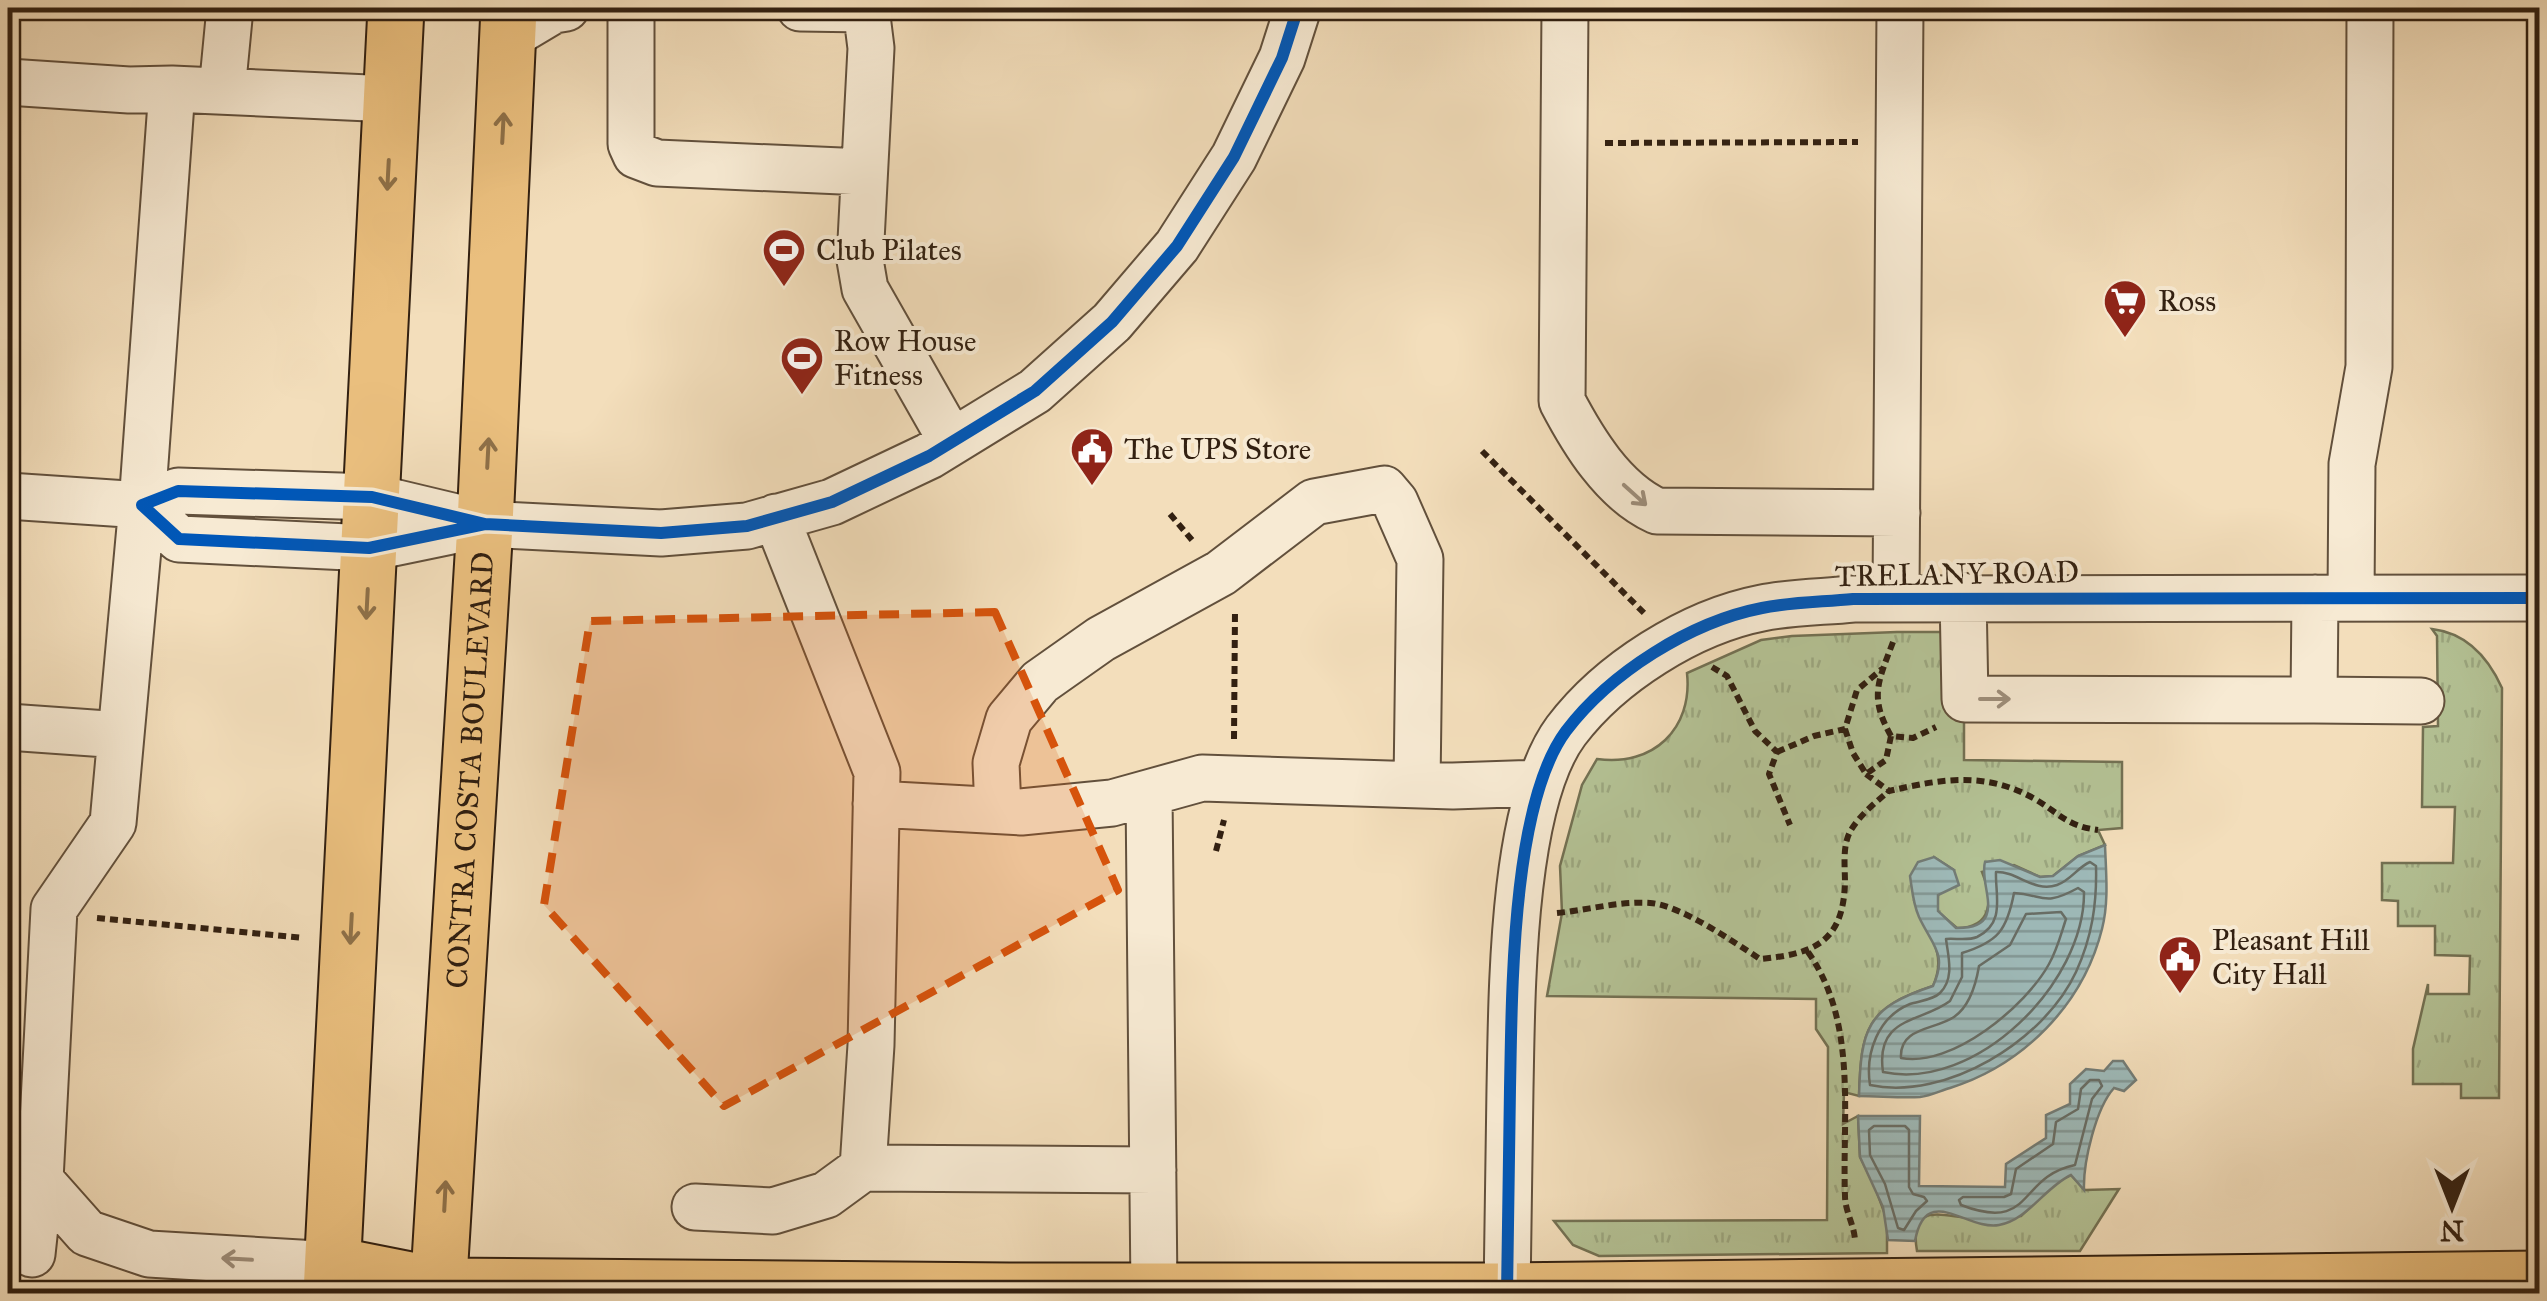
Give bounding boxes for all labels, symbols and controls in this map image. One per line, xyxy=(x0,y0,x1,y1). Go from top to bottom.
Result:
one-way arrow xyxy=(494,112,513,144)
one-way arrow xyxy=(378,158,397,190)
sports icon: Club Pilates xyxy=(761,227,807,288)
place label: Club Pilates xyxy=(816,232,962,268)
supermarket icon: Ross xyxy=(2102,278,2148,339)
place label: Ross xyxy=(2158,283,2216,319)
place label: Row House Fitness xyxy=(834,323,977,393)
sports icon: Row House Fitness xyxy=(779,335,825,396)
public building icon: The UPS Store xyxy=(1069,426,1115,487)
place label: The UPS Store xyxy=(1124,431,1311,467)
one-way arrow xyxy=(479,437,498,469)
one-way arrow xyxy=(1622,483,1647,506)
street label: CONTRA COSTA BOULEVARD xyxy=(439,551,501,989)
street label: TRELANY ROAD xyxy=(1835,554,2079,594)
one-way arrow xyxy=(357,588,376,620)
one-way arrow xyxy=(1978,690,2011,708)
one-way arrow xyxy=(341,912,360,944)
place label: Pleasant Hill City Hall xyxy=(2212,922,2370,992)
public building icon: Pleasant Hill City Hall xyxy=(2157,934,2203,995)
north arrow xyxy=(2402,1156,2502,1256)
one-way arrow xyxy=(436,1181,455,1213)
text: N xyxy=(2440,1213,2464,1248)
one-way arrow xyxy=(221,1249,253,1268)

